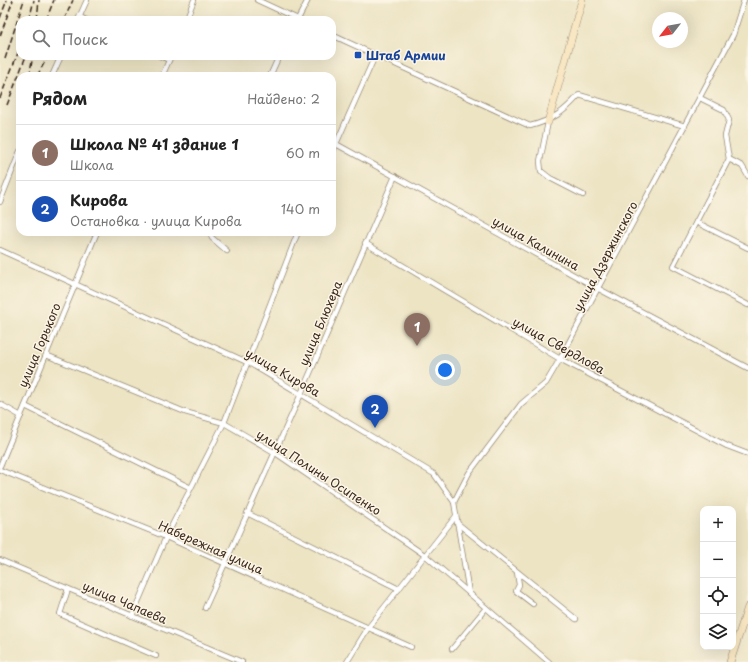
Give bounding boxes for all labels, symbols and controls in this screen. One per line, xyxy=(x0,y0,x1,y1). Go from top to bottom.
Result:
north arrow xyxy=(652,12,688,48)
search box xyxy=(16,16,336,60)
icon: search xyxy=(30,27,52,49)
text: Поиск xyxy=(62,27,108,50)
place label: Штаб Армии xyxy=(366,46,446,64)
marker: Штаб Армии xyxy=(353,50,363,60)
text: Рядом xyxy=(32,85,87,111)
text: Найдено: 2 xyxy=(247,89,320,108)
text: Школа № 41 здание 1 xyxy=(70,132,239,155)
text: 1 xyxy=(42,143,48,162)
text: 60 m xyxy=(286,143,320,162)
text: Школа xyxy=(70,155,114,174)
text: Кирова xyxy=(70,188,128,211)
street label: улица Дзержинского xyxy=(568,197,642,314)
text: 2 xyxy=(40,199,50,218)
text: 140 m xyxy=(281,199,320,218)
text: Остановка · улица Кирова xyxy=(70,211,242,230)
street label: улица Калинина xyxy=(489,212,583,275)
street label: улица Блюхера xyxy=(294,277,346,368)
street label: улица Горького xyxy=(13,300,65,390)
street label: улица Свердлова xyxy=(510,312,609,378)
pin: 1 xyxy=(404,313,430,346)
street label: улица Кирова xyxy=(242,343,324,401)
your location xyxy=(435,360,455,380)
pin: 2 xyxy=(362,395,388,428)
street label: улица Полины Осипенко xyxy=(253,425,385,519)
map controls xyxy=(700,506,736,650)
button: + xyxy=(700,506,736,542)
street label: Набережная улица xyxy=(156,516,267,578)
button: − xyxy=(700,542,736,578)
street label: улица Чапаева xyxy=(80,576,171,628)
button: locate xyxy=(700,578,736,614)
button: layers xyxy=(700,614,736,650)

